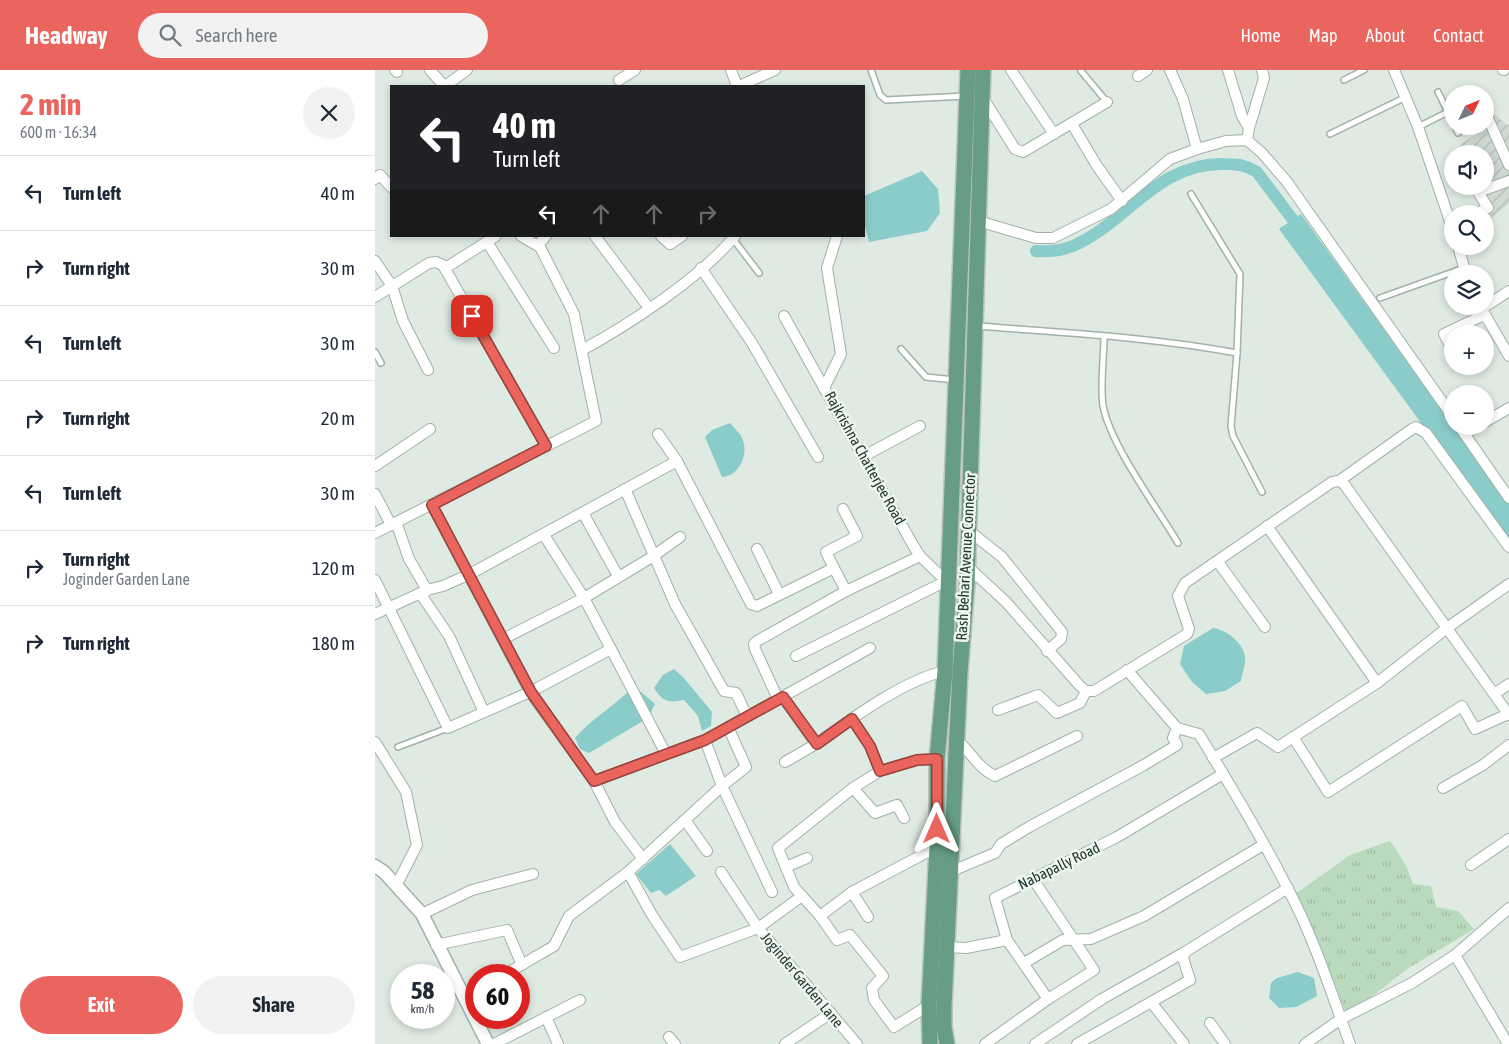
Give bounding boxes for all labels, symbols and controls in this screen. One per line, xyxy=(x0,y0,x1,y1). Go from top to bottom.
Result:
search box xyxy=(138,13,488,58)
icon: search xyxy=(156,21,184,49)
text: Headway xyxy=(25,22,108,49)
text: Search here xyxy=(196,24,277,46)
text: Home xyxy=(1241,25,1281,46)
text: Map xyxy=(1309,25,1338,46)
text: About xyxy=(1366,25,1405,46)
text: Contact xyxy=(1433,25,1484,46)
north arrow xyxy=(1444,85,1494,135)
map controls xyxy=(1444,85,1494,435)
text: 2 min xyxy=(20,87,81,121)
button: close xyxy=(303,87,355,139)
icon: left xyxy=(410,105,475,170)
text: 40 m xyxy=(493,105,556,145)
text: 600 m · 16:34 xyxy=(20,123,97,141)
button: sound xyxy=(1444,145,1494,195)
text: Turn left xyxy=(493,146,560,172)
icon: left xyxy=(20,179,48,207)
text: Turn left xyxy=(63,182,121,204)
text: 40 m xyxy=(321,182,355,204)
icon: left xyxy=(534,200,562,228)
icon: ahead xyxy=(587,200,615,228)
icon: ahead xyxy=(640,200,668,228)
icon: right xyxy=(693,200,721,228)
button: search xyxy=(1444,205,1494,255)
icon: right xyxy=(20,254,48,282)
text: Turn right xyxy=(63,257,130,279)
text: 30 m xyxy=(321,257,355,279)
button: layers xyxy=(1444,265,1494,315)
pin xyxy=(451,295,493,337)
icon: arrive xyxy=(458,302,486,330)
button: + xyxy=(1444,325,1494,375)
icon: left xyxy=(20,329,48,357)
text: Turn left xyxy=(63,332,121,354)
text: 30 m xyxy=(321,332,355,354)
button: − xyxy=(1444,385,1494,435)
street label: Rajkrishna Chatterjee Road xyxy=(822,388,909,527)
icon: right xyxy=(20,404,48,432)
text: Turn right xyxy=(63,407,130,429)
text: 20 m xyxy=(321,407,355,429)
street label: Rash Behari Avenue Connector xyxy=(953,473,978,641)
icon: left xyxy=(20,479,48,507)
text: Turn left xyxy=(63,482,121,504)
text: 30 m xyxy=(321,482,355,504)
text: Turn right xyxy=(63,548,130,570)
icon: right xyxy=(20,554,48,582)
text: 120 m xyxy=(312,557,355,579)
text: Joginder Garden Lane xyxy=(63,570,190,588)
icon: right xyxy=(20,629,48,657)
text: Turn right xyxy=(63,632,130,654)
text: 180 m xyxy=(312,632,355,654)
position arrow xyxy=(910,802,962,854)
street label: Nabapally Road xyxy=(1015,838,1102,893)
street label: Joginder Garden Lane xyxy=(758,929,847,1031)
speed limit sign: 60 xyxy=(465,964,530,1029)
button: Exit xyxy=(20,976,183,1034)
button: Share xyxy=(193,976,355,1034)
text: 58 xyxy=(411,976,434,1004)
text: km/h xyxy=(411,1002,434,1016)

